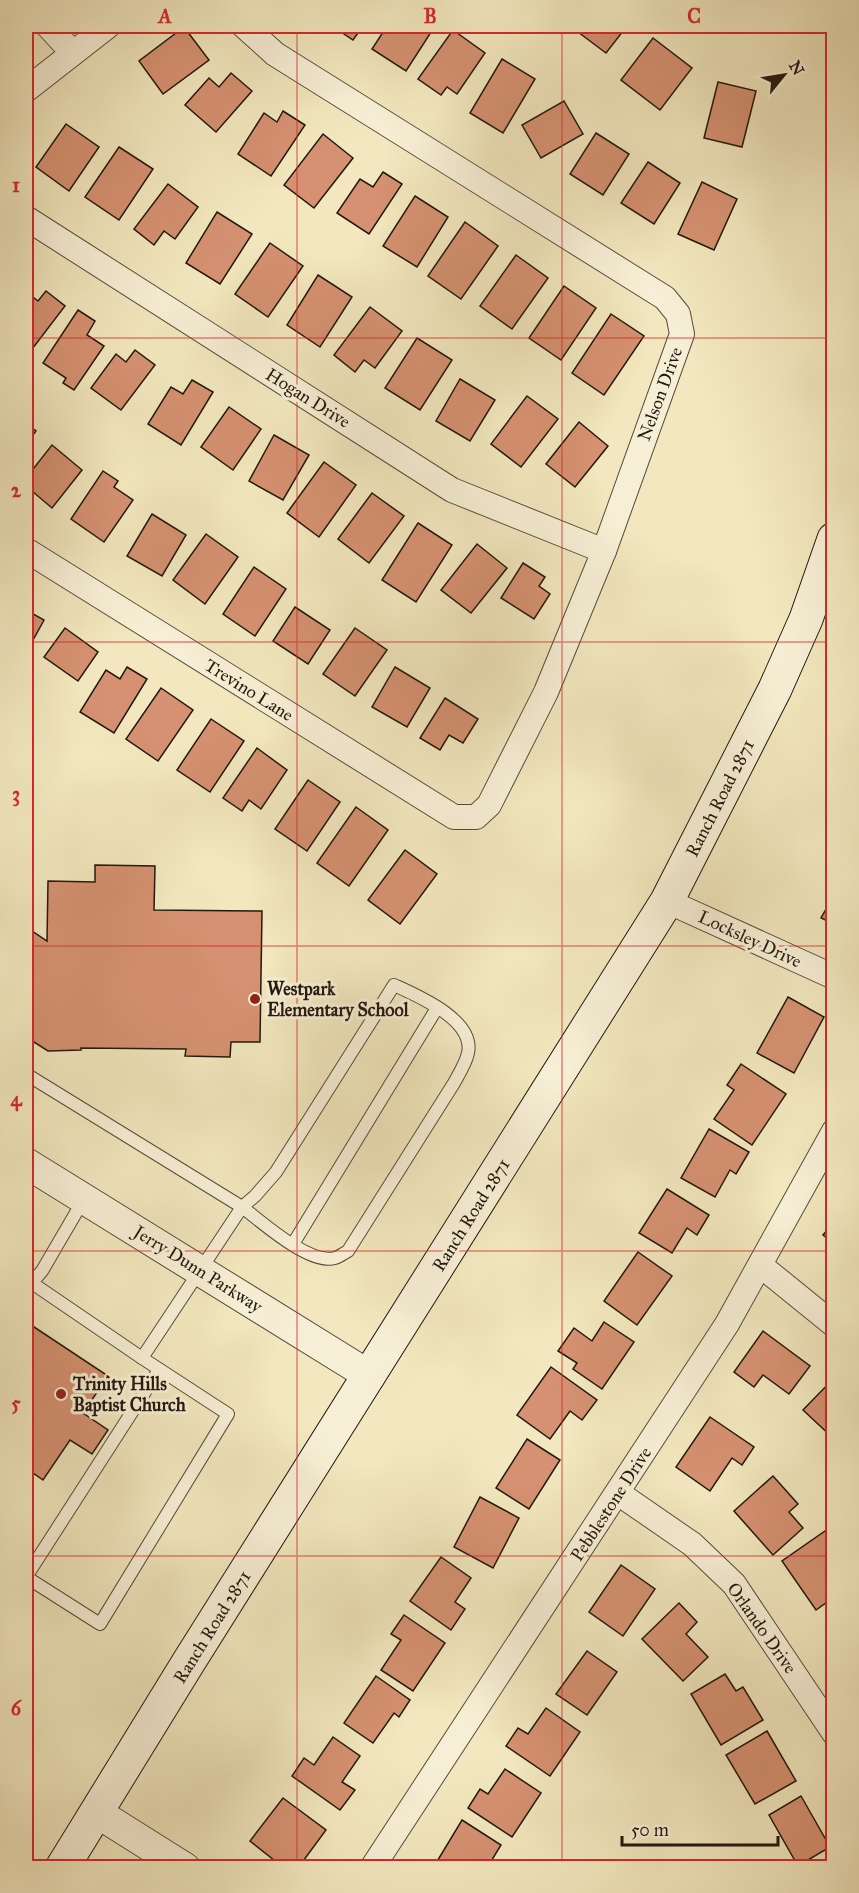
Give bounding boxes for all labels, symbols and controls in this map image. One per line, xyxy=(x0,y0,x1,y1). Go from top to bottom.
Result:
text: A xyxy=(156,4,172,28)
text: B xyxy=(423,4,437,28)
text: C xyxy=(687,4,701,28)
north arrow xyxy=(754,45,814,105)
text: N xyxy=(785,57,808,79)
text: 1 xyxy=(12,173,20,197)
street label: Nelson Drive xyxy=(633,344,687,444)
street label: Hogan Drive xyxy=(261,363,354,434)
text: 2 xyxy=(11,478,22,502)
street label: Trevino Lane xyxy=(201,654,297,726)
street label: Ranch Road 2871 xyxy=(681,736,759,860)
text: 3 xyxy=(12,782,20,807)
street label: Locksley Drive xyxy=(695,906,805,972)
place label: Westpark Elementary School xyxy=(267,978,410,1022)
marker: Westpark Elementary School xyxy=(248,992,262,1006)
text: 4 xyxy=(10,1087,22,1112)
street label: Ranch Road 2871 xyxy=(428,1155,514,1275)
street label: Jerry Dunn Parkway xyxy=(127,1220,267,1319)
place label: Trinity Hills Baptist Church xyxy=(72,1373,187,1417)
marker: Trinity Hills Baptist Church xyxy=(54,1387,68,1401)
text: 5 xyxy=(11,1391,21,1415)
street label: Pebblestone Drive xyxy=(566,1443,656,1565)
street label: Ranch Road 2871 xyxy=(169,1567,255,1687)
street label: Orlando Drive xyxy=(722,1578,802,1678)
text: 6 xyxy=(11,1696,23,1720)
scale bar xyxy=(622,1809,778,1847)
text: 50 m xyxy=(631,1819,669,1841)

